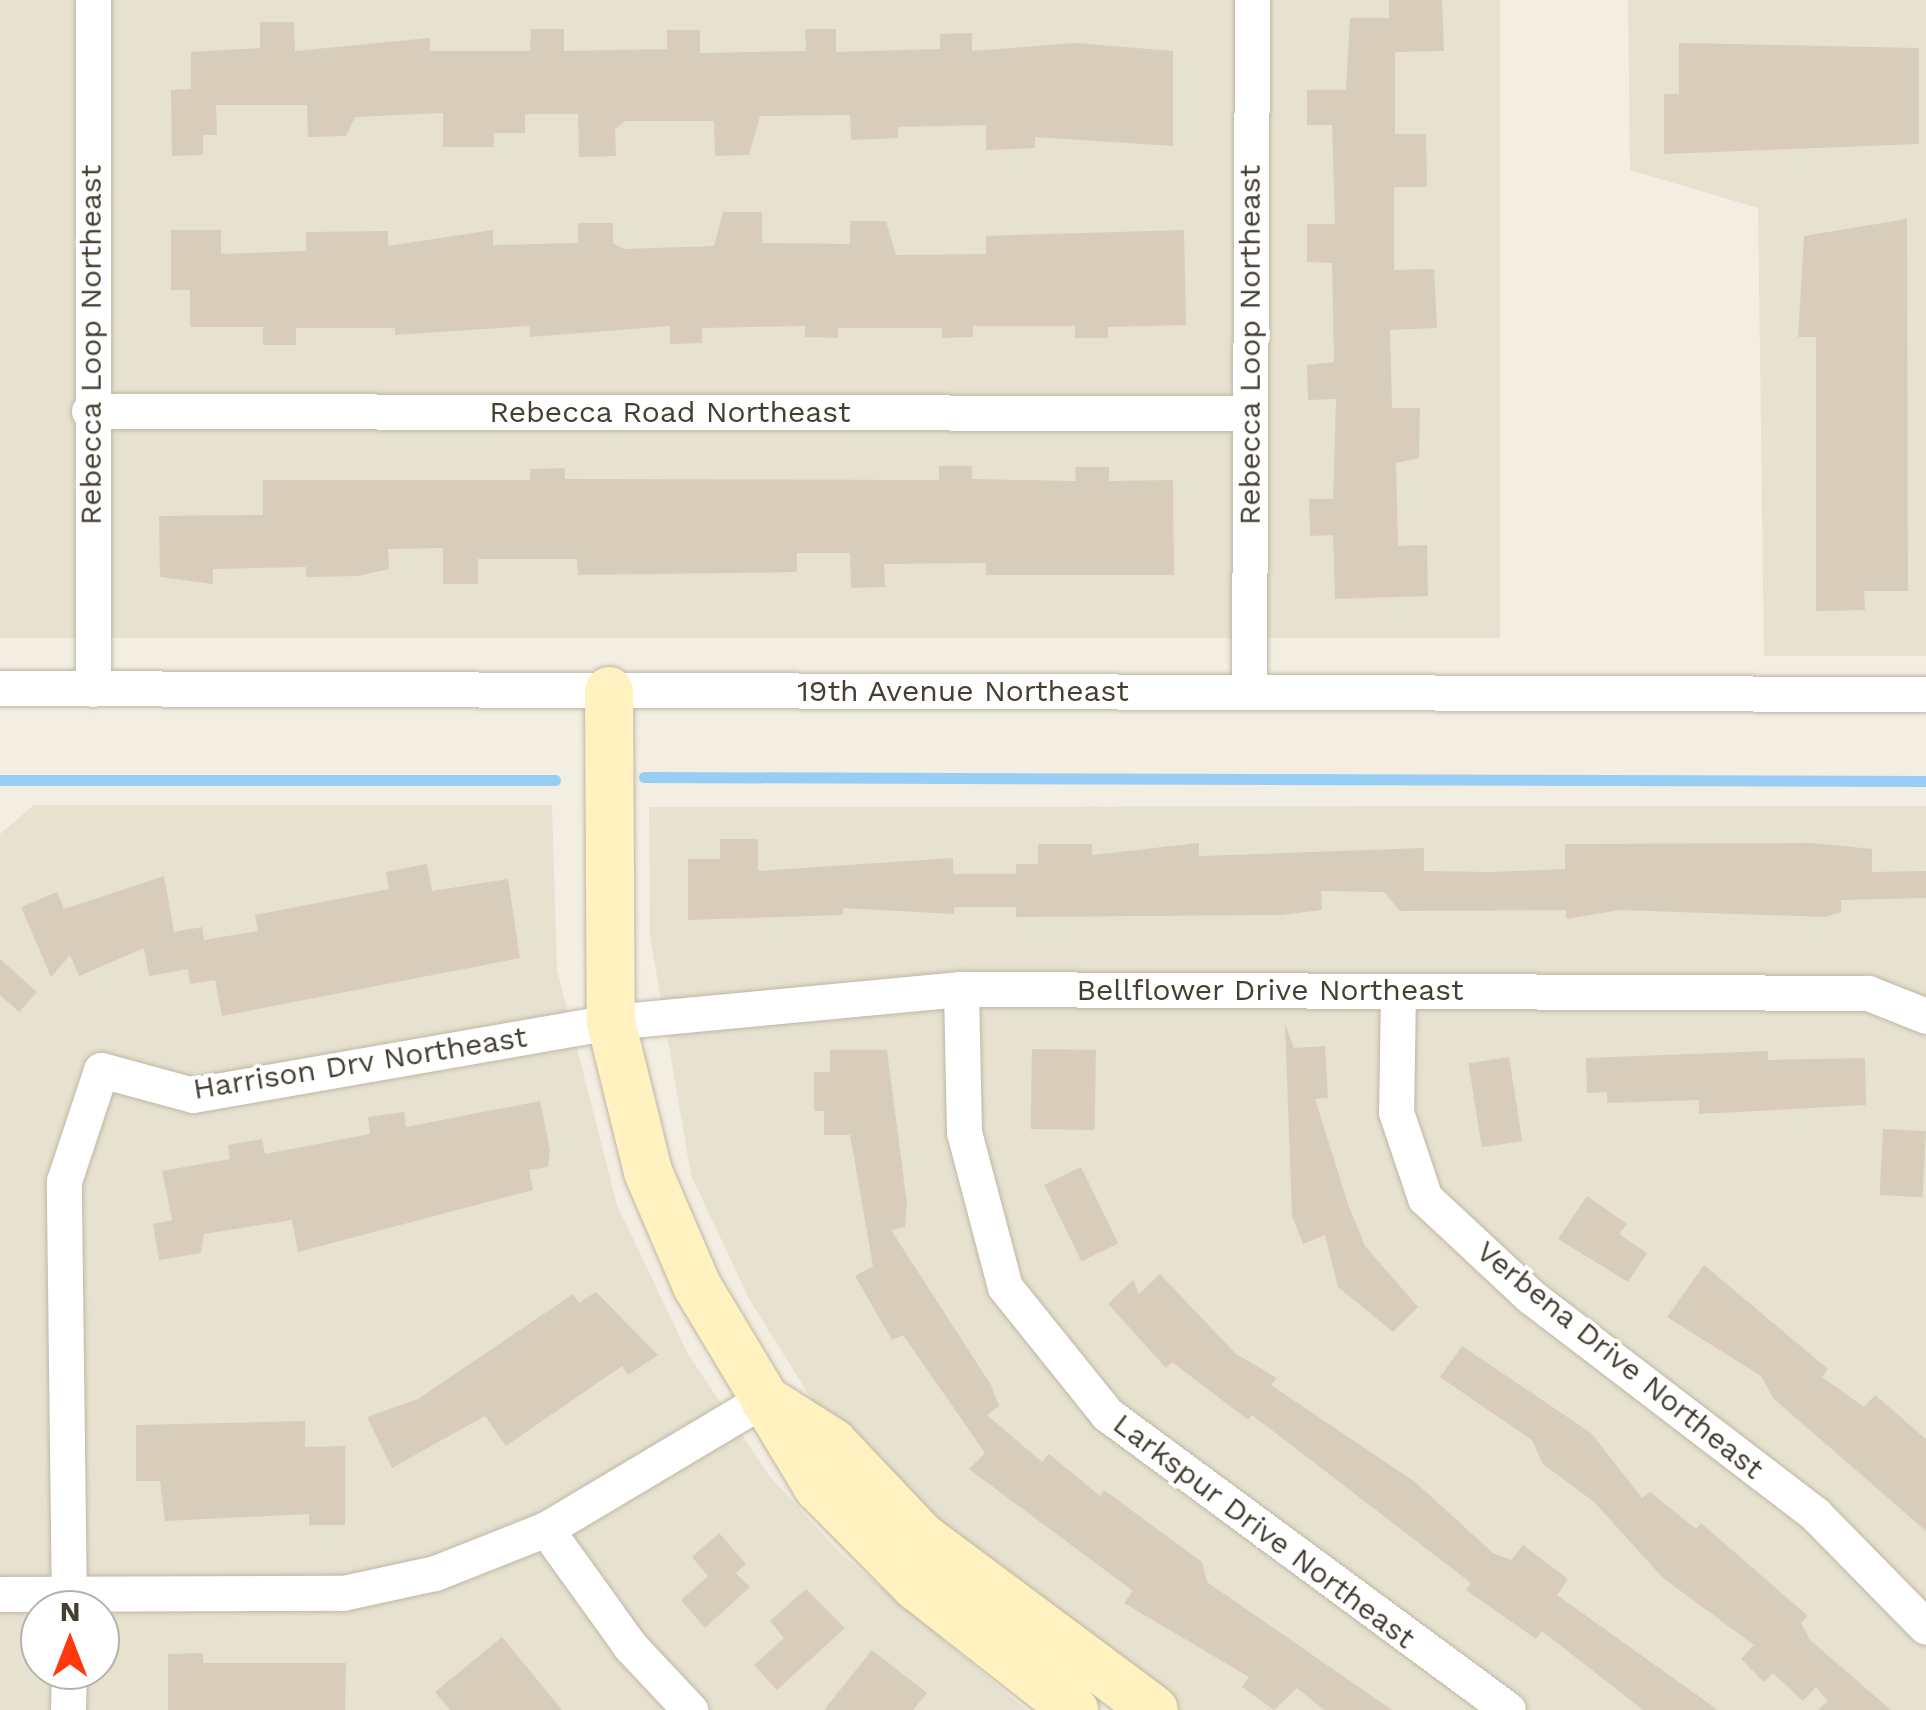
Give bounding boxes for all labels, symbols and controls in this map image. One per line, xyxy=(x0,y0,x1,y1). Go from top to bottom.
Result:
street label: Rebecca Loop Northeast xyxy=(73,164,109,526)
street label: Rebecca Loop Northeast xyxy=(1232,164,1268,526)
street label: Rebecca Road Northeast xyxy=(489,394,851,430)
street label: 19th Avenue Northeast xyxy=(797,673,1129,709)
street label: Bellflower Drive Northeast xyxy=(1076,972,1464,1008)
street label: Harrison Drv Northeast xyxy=(190,1019,530,1107)
street label: Verbena Drive Northeast xyxy=(1469,1233,1771,1487)
street label: Larkspur Drive Northeast xyxy=(1106,1406,1422,1656)
north arrow xyxy=(20,1590,120,1690)
text: N xyxy=(60,1595,80,1628)

